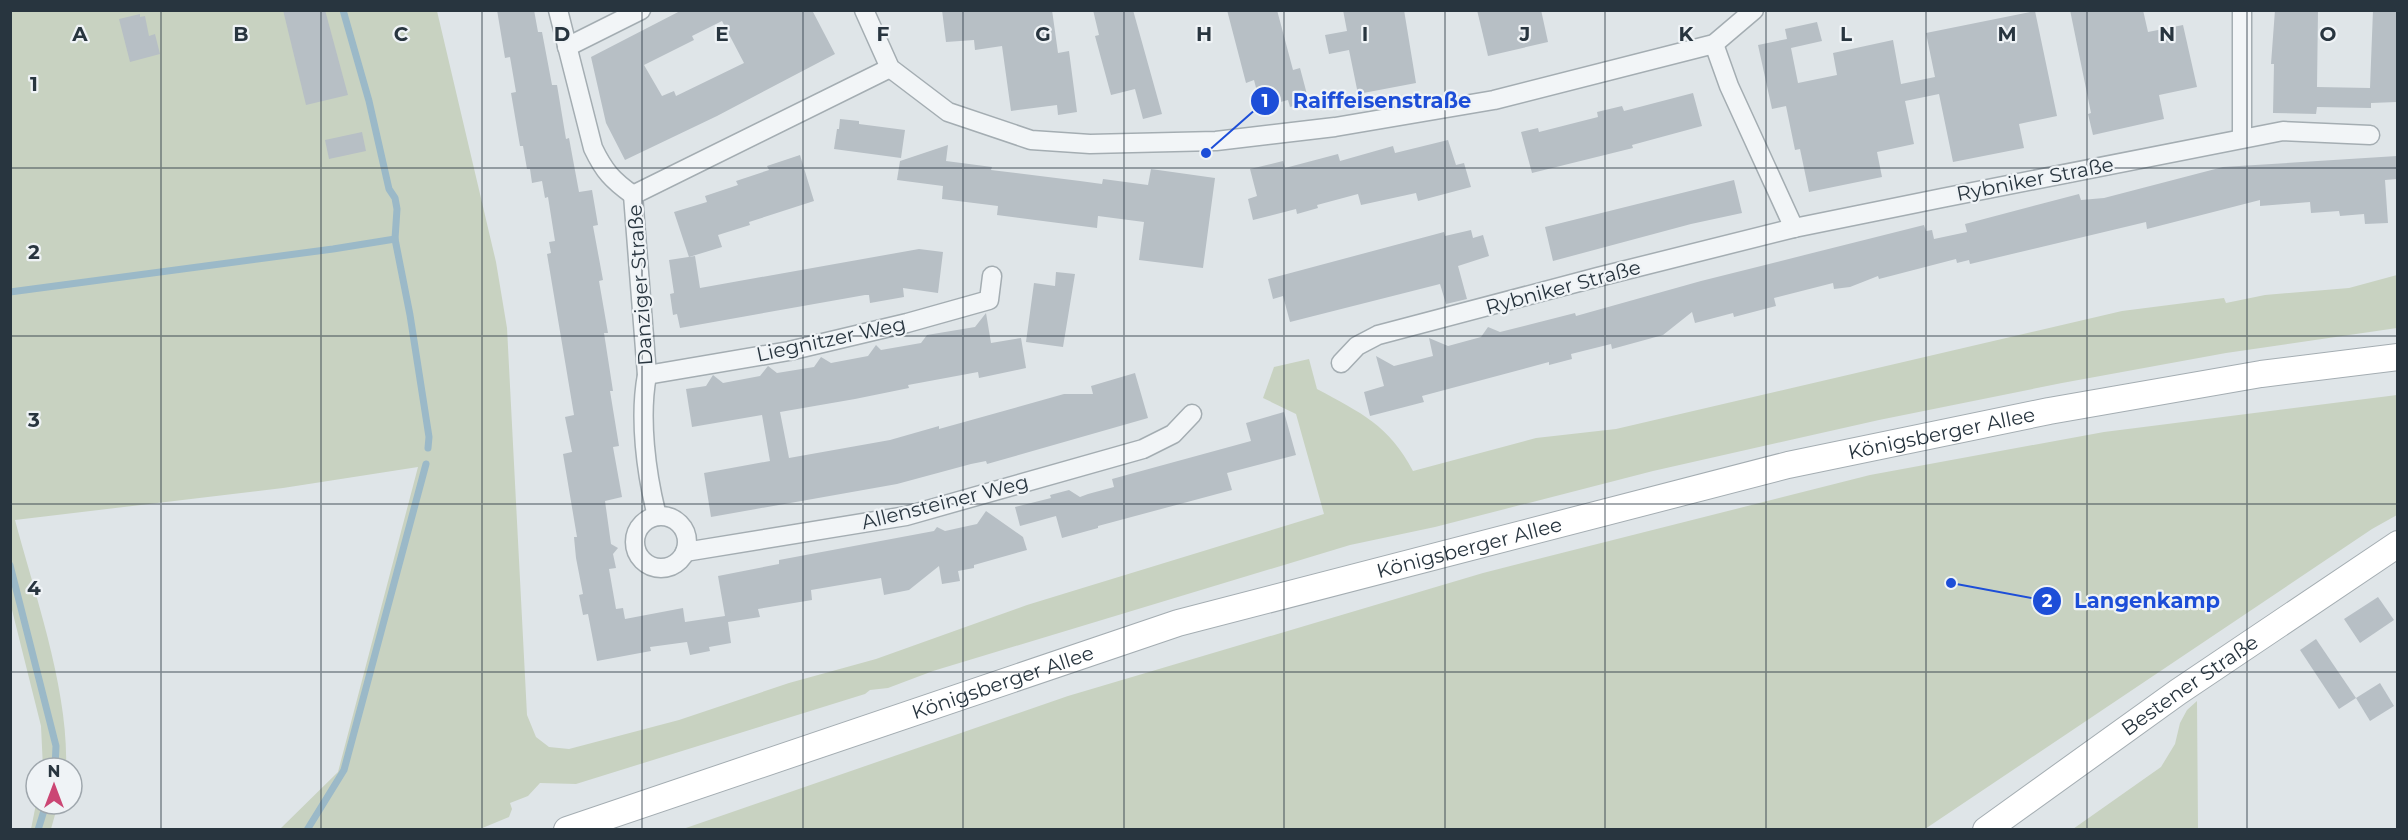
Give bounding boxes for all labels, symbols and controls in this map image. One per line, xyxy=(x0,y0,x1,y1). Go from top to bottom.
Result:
text: A xyxy=(71,22,88,46)
text: B xyxy=(233,22,249,46)
text: C xyxy=(394,22,409,46)
text: D xyxy=(554,22,570,46)
text: E xyxy=(715,22,729,46)
text: F xyxy=(877,22,890,46)
text: G xyxy=(1035,22,1051,46)
text: H xyxy=(1196,22,1212,46)
text: I xyxy=(1362,22,1368,46)
text: J xyxy=(1519,22,1530,46)
text: K xyxy=(1679,22,1695,46)
text: L xyxy=(1840,22,1852,46)
text: M xyxy=(1997,22,2017,46)
text: N xyxy=(2159,22,2175,46)
text: O xyxy=(2320,22,2337,46)
text: 1 xyxy=(30,72,38,96)
callout: Raiffeisenstraße xyxy=(1250,81,1483,120)
text: Raiffeisenstraße xyxy=(1293,88,1471,113)
text: 1 xyxy=(1261,90,1269,112)
street label: Rybniker Straße xyxy=(1954,152,2116,206)
street label: Danziger Straße xyxy=(622,204,658,366)
text: 2 xyxy=(28,240,40,264)
street label: Rybniker Straße xyxy=(1483,255,1643,319)
street label: Liegnitzer Weg xyxy=(754,311,908,367)
street label: Königsberger Allee xyxy=(1846,402,2037,464)
text: 3 xyxy=(27,408,40,432)
street label: Allensteiner Weg xyxy=(859,470,1031,534)
street label: Königsberger Allee xyxy=(1374,512,1564,583)
text: 4 xyxy=(27,576,41,600)
callout: Langenkamp xyxy=(2032,581,2232,620)
text: Langenkamp xyxy=(2074,588,2220,613)
text: 2 xyxy=(2042,590,2053,612)
street label: Bestener Straße xyxy=(2117,630,2263,741)
street label: Königsberger Allee xyxy=(909,640,1097,724)
north arrow xyxy=(24,756,84,816)
text: N xyxy=(48,762,60,781)

